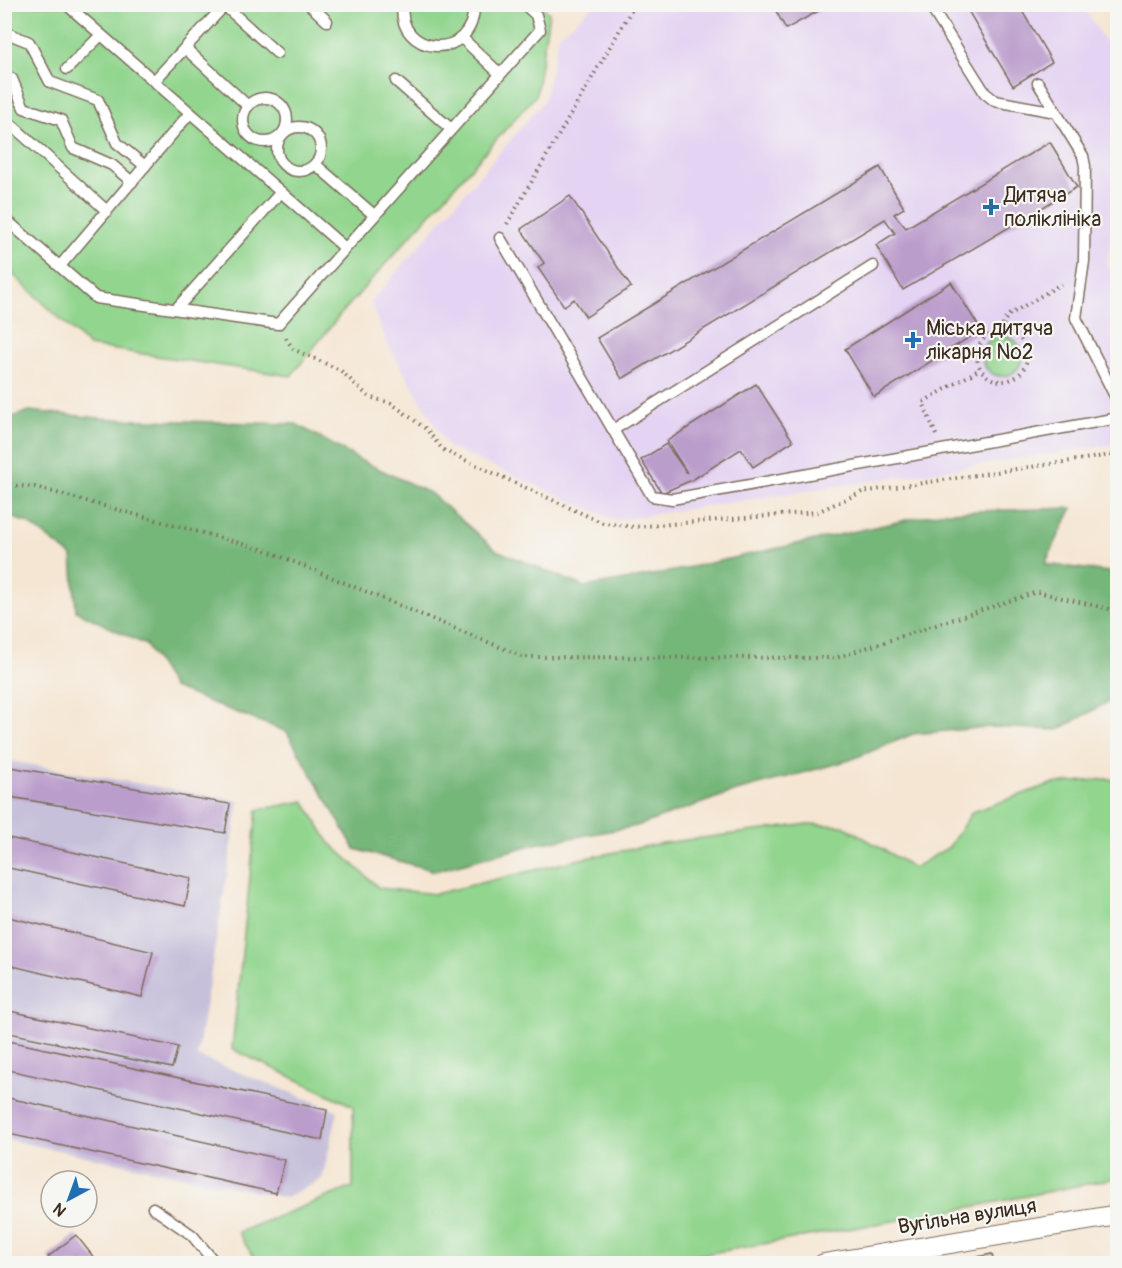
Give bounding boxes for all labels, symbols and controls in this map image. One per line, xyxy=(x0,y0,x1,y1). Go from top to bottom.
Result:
place label: Дитяча поліклініка xyxy=(1003,182,1101,233)
marker: Дитяча поліклініка xyxy=(982,198,1000,216)
place label: Міська дитяча лікарня №2 xyxy=(926,315,1053,366)
marker: Міська дитяча лікарня №2 xyxy=(904,331,922,349)
north arrow xyxy=(39,1169,99,1229)
street label: Вугільна вулиця xyxy=(896,1192,1038,1241)
text: N xyxy=(49,1198,70,1221)

